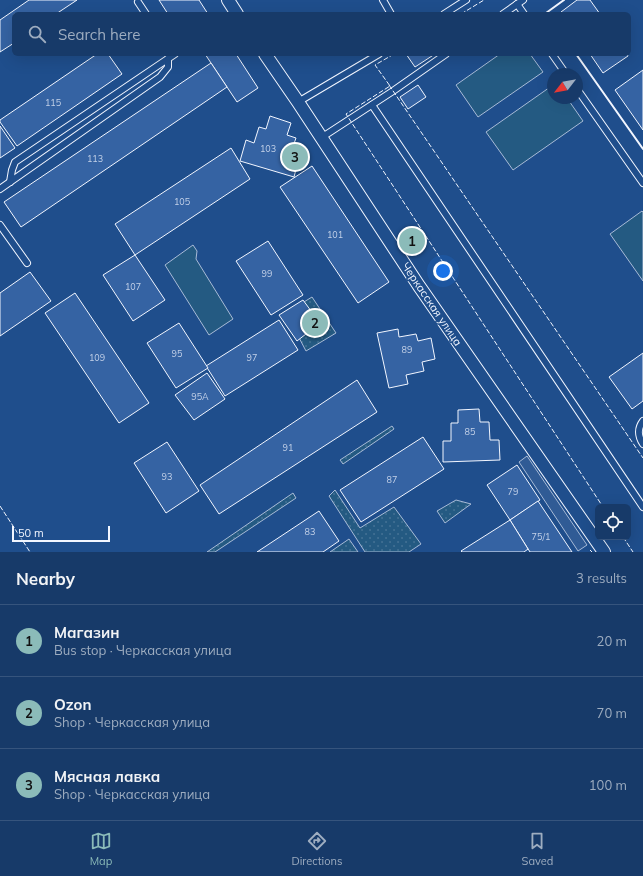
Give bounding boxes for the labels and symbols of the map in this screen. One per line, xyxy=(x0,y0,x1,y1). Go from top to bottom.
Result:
north arrow xyxy=(547,68,583,104)
house number: 115 xyxy=(45,97,62,108)
pin: 3 xyxy=(282,142,308,172)
house number: 103 xyxy=(260,143,276,154)
house number: 113 xyxy=(87,153,103,164)
house number: 105 xyxy=(174,196,191,207)
pin: 1 xyxy=(399,226,425,256)
house number: 101 xyxy=(327,229,343,240)
street label: Черкасская улица xyxy=(399,260,465,348)
your location xyxy=(433,261,453,281)
house number: 99 xyxy=(262,268,272,279)
house number: 107 xyxy=(125,281,141,292)
pin: 2 xyxy=(302,308,328,338)
house number: 89 xyxy=(402,344,412,355)
house number: 95 xyxy=(172,348,183,359)
house number: 109 xyxy=(89,352,105,363)
house number: 97 xyxy=(247,352,257,363)
house number: 95А xyxy=(191,391,209,402)
house number: 85 xyxy=(465,426,476,437)
house number: 91 xyxy=(283,442,293,453)
house number: 93 xyxy=(162,471,172,482)
house number: 87 xyxy=(387,474,397,485)
house number: 79 xyxy=(508,486,518,497)
scale bar xyxy=(12,524,110,543)
house number: 83 xyxy=(305,526,315,537)
house number: 75/1 xyxy=(532,531,550,542)

